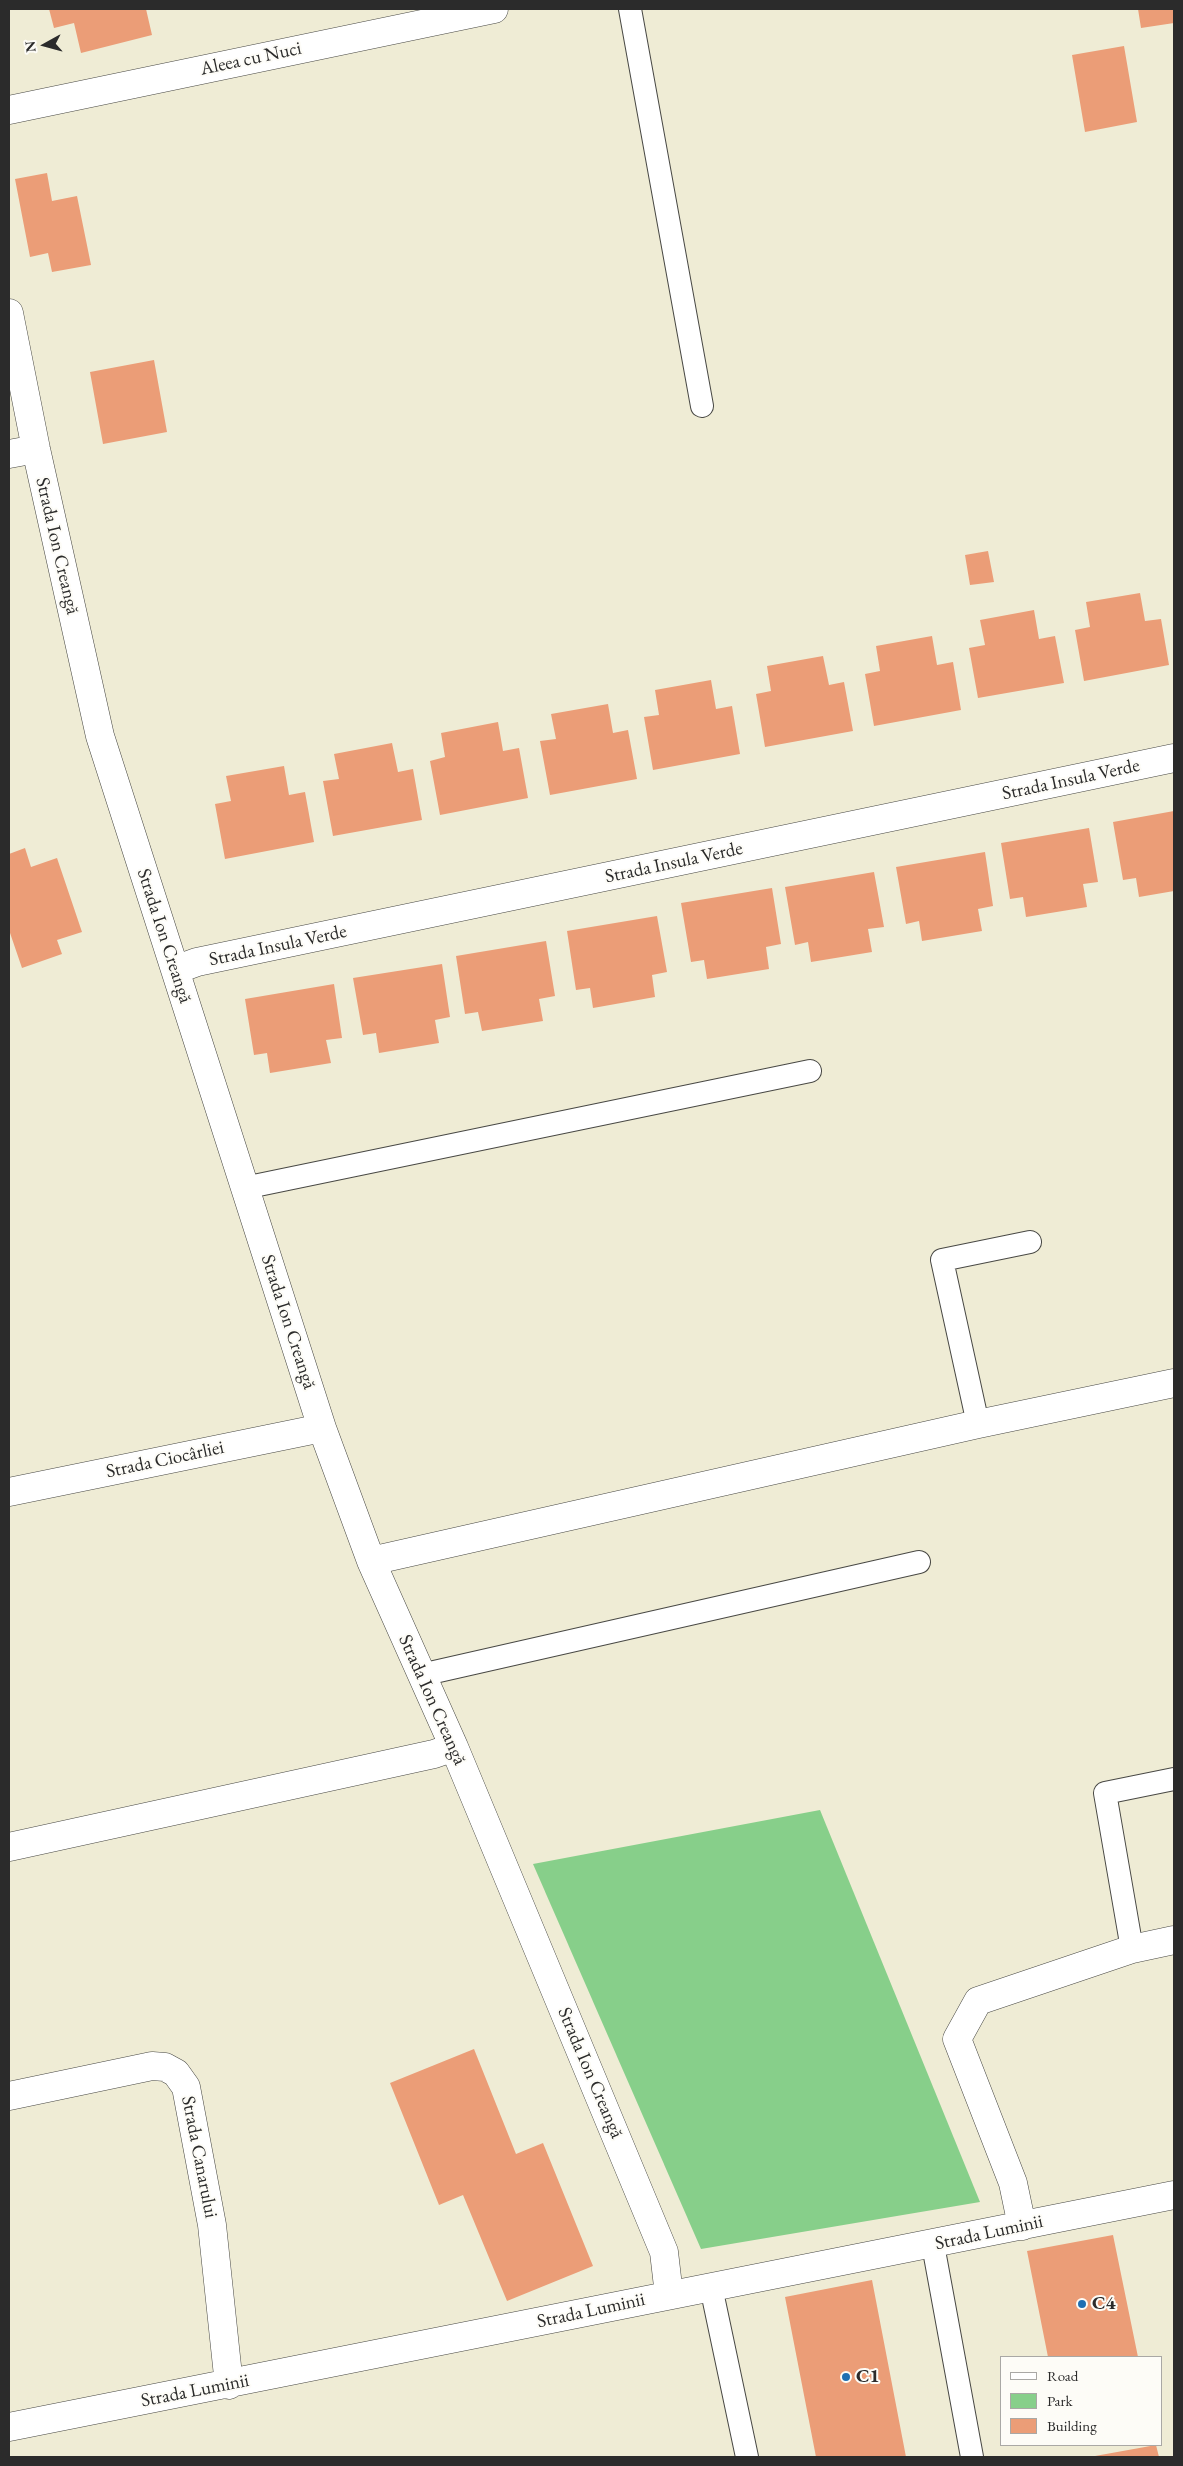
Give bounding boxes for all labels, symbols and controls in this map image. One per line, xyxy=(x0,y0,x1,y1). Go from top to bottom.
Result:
north arrow xyxy=(20,20,70,70)
street label: Aleea cu Nuci xyxy=(198,37,304,81)
text: N xyxy=(20,40,40,54)
street label: Strada Ion Creangă xyxy=(30,475,84,617)
street label: Strada Insula Verde xyxy=(1000,754,1142,806)
street label: Strada Insula Verde xyxy=(603,837,745,889)
street label: Strada Ion Creangă xyxy=(132,866,196,1006)
street label: Strada Insula Verde xyxy=(207,920,349,972)
street label: Strada Ion Creangă xyxy=(256,1252,320,1392)
street label: Strada Ciocârliei xyxy=(104,1436,226,1484)
street label: Strada Ion Creangă xyxy=(393,1631,471,1769)
street label: Strada Ion Creangă xyxy=(552,2004,628,2142)
street label: Strada Canarului xyxy=(176,2094,222,2220)
street label: Strada Luminii xyxy=(933,2210,1045,2256)
street label: Strada Luminii xyxy=(535,2288,647,2334)
place label: C4 xyxy=(1092,2293,1116,2315)
marker: C4 xyxy=(1076,2298,1088,2310)
legend xyxy=(1000,2356,1163,2446)
place label: C1 xyxy=(856,2366,880,2388)
text: Road xyxy=(1047,2366,1078,2385)
street label: Strada Luminii xyxy=(139,2369,251,2413)
marker: C1 xyxy=(840,2371,852,2383)
text: Park xyxy=(1047,2391,1073,2410)
text: Building xyxy=(1047,2416,1097,2435)

